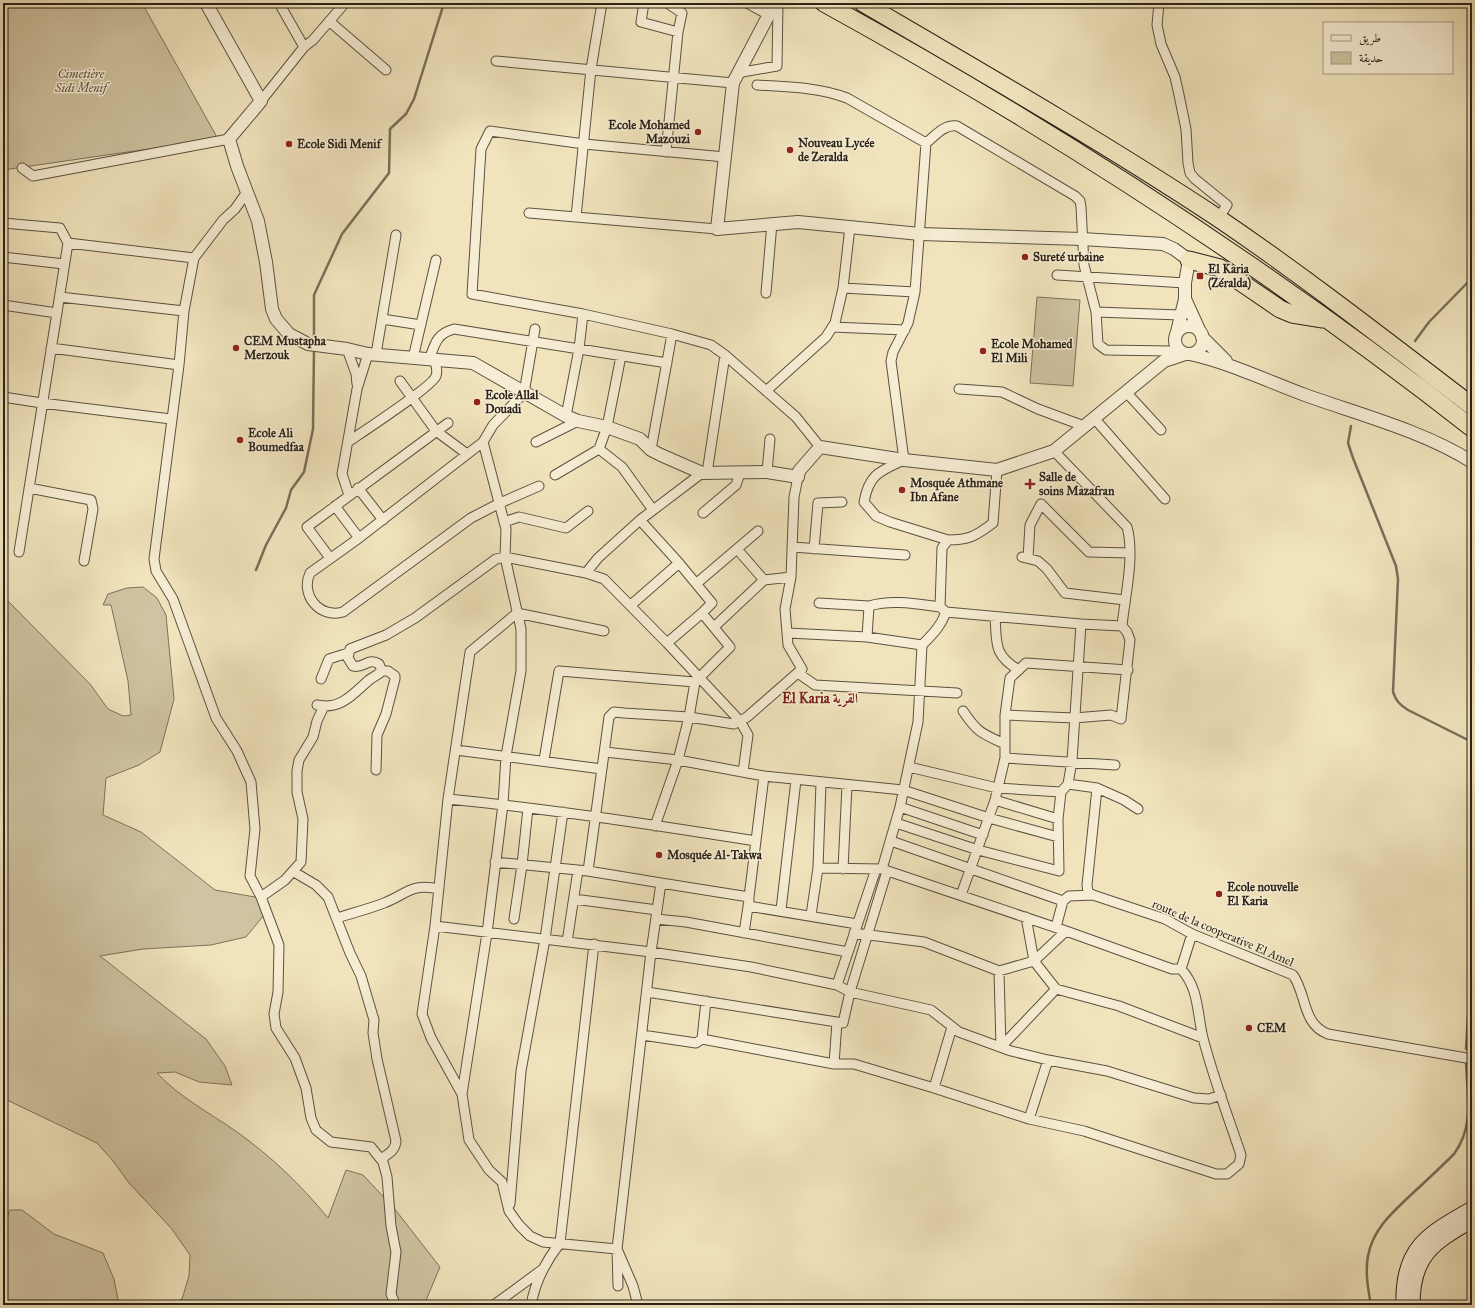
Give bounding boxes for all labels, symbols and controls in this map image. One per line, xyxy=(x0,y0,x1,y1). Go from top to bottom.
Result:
legend xyxy=(1323,22,1453,74)
text: طريق xyxy=(1359,31,1381,46)
text: حديقة xyxy=(1359,51,1383,66)
park label: Cimetière Sidi Menif xyxy=(54,67,110,95)
place label: Ecole Mohamed Mazouzi xyxy=(608,118,691,146)
marker: Ecole Mohamed Mazouzi xyxy=(693,127,703,137)
place label: Nouveau Lycée de Zeralda xyxy=(798,136,874,164)
place label: Ecole Sidi Menif xyxy=(297,137,383,151)
marker: Ecole Sidi Menif xyxy=(284,139,294,149)
marker: Nouveau Lycée de Zeralda xyxy=(785,145,795,155)
place label: Sureté urbaine xyxy=(1033,250,1104,264)
marker: Sureté urbaine xyxy=(1020,252,1030,262)
place label: El Karia (Zéralda) xyxy=(1208,262,1252,291)
marker: El Karia (Zéralda) xyxy=(1195,271,1205,281)
place label: CEM Mustapha Merzouk xyxy=(244,334,327,362)
place label: Ecole Mohamed El Mili xyxy=(991,337,1074,365)
marker: CEM Mustapha Merzouk xyxy=(231,343,241,353)
marker: Ecole Mohamed El Mili xyxy=(978,346,988,356)
place label: Ecole Allal Douadi xyxy=(485,388,539,416)
marker: Ecole Allal Douadi xyxy=(472,397,482,407)
place label: Ecole Ali Boumedfaa xyxy=(248,426,305,454)
marker: Ecole Ali Boumedfaa xyxy=(235,435,245,445)
place label: Salle de soins Mazafran xyxy=(1039,470,1115,498)
place label: Mosquée Athmane Ibn Afane xyxy=(910,476,1003,504)
marker: Salle de soins Mazafran xyxy=(1024,478,1036,490)
marker: Mosquée Athmane Ibn Afane xyxy=(897,485,907,495)
district label: El Karia القرية xyxy=(782,690,858,708)
place label: Mosquée Al-Takwa xyxy=(667,848,763,863)
marker: Mosquée Al-Takwa xyxy=(654,850,664,860)
place label: Ecole nouvelle El Karia xyxy=(1227,880,1299,908)
marker: Ecole nouvelle El Karia xyxy=(1214,889,1224,899)
street label: route de la cooperative El Amel xyxy=(1150,897,1297,970)
place label: CEM xyxy=(1257,1021,1287,1035)
marker: CEM xyxy=(1244,1023,1254,1033)

